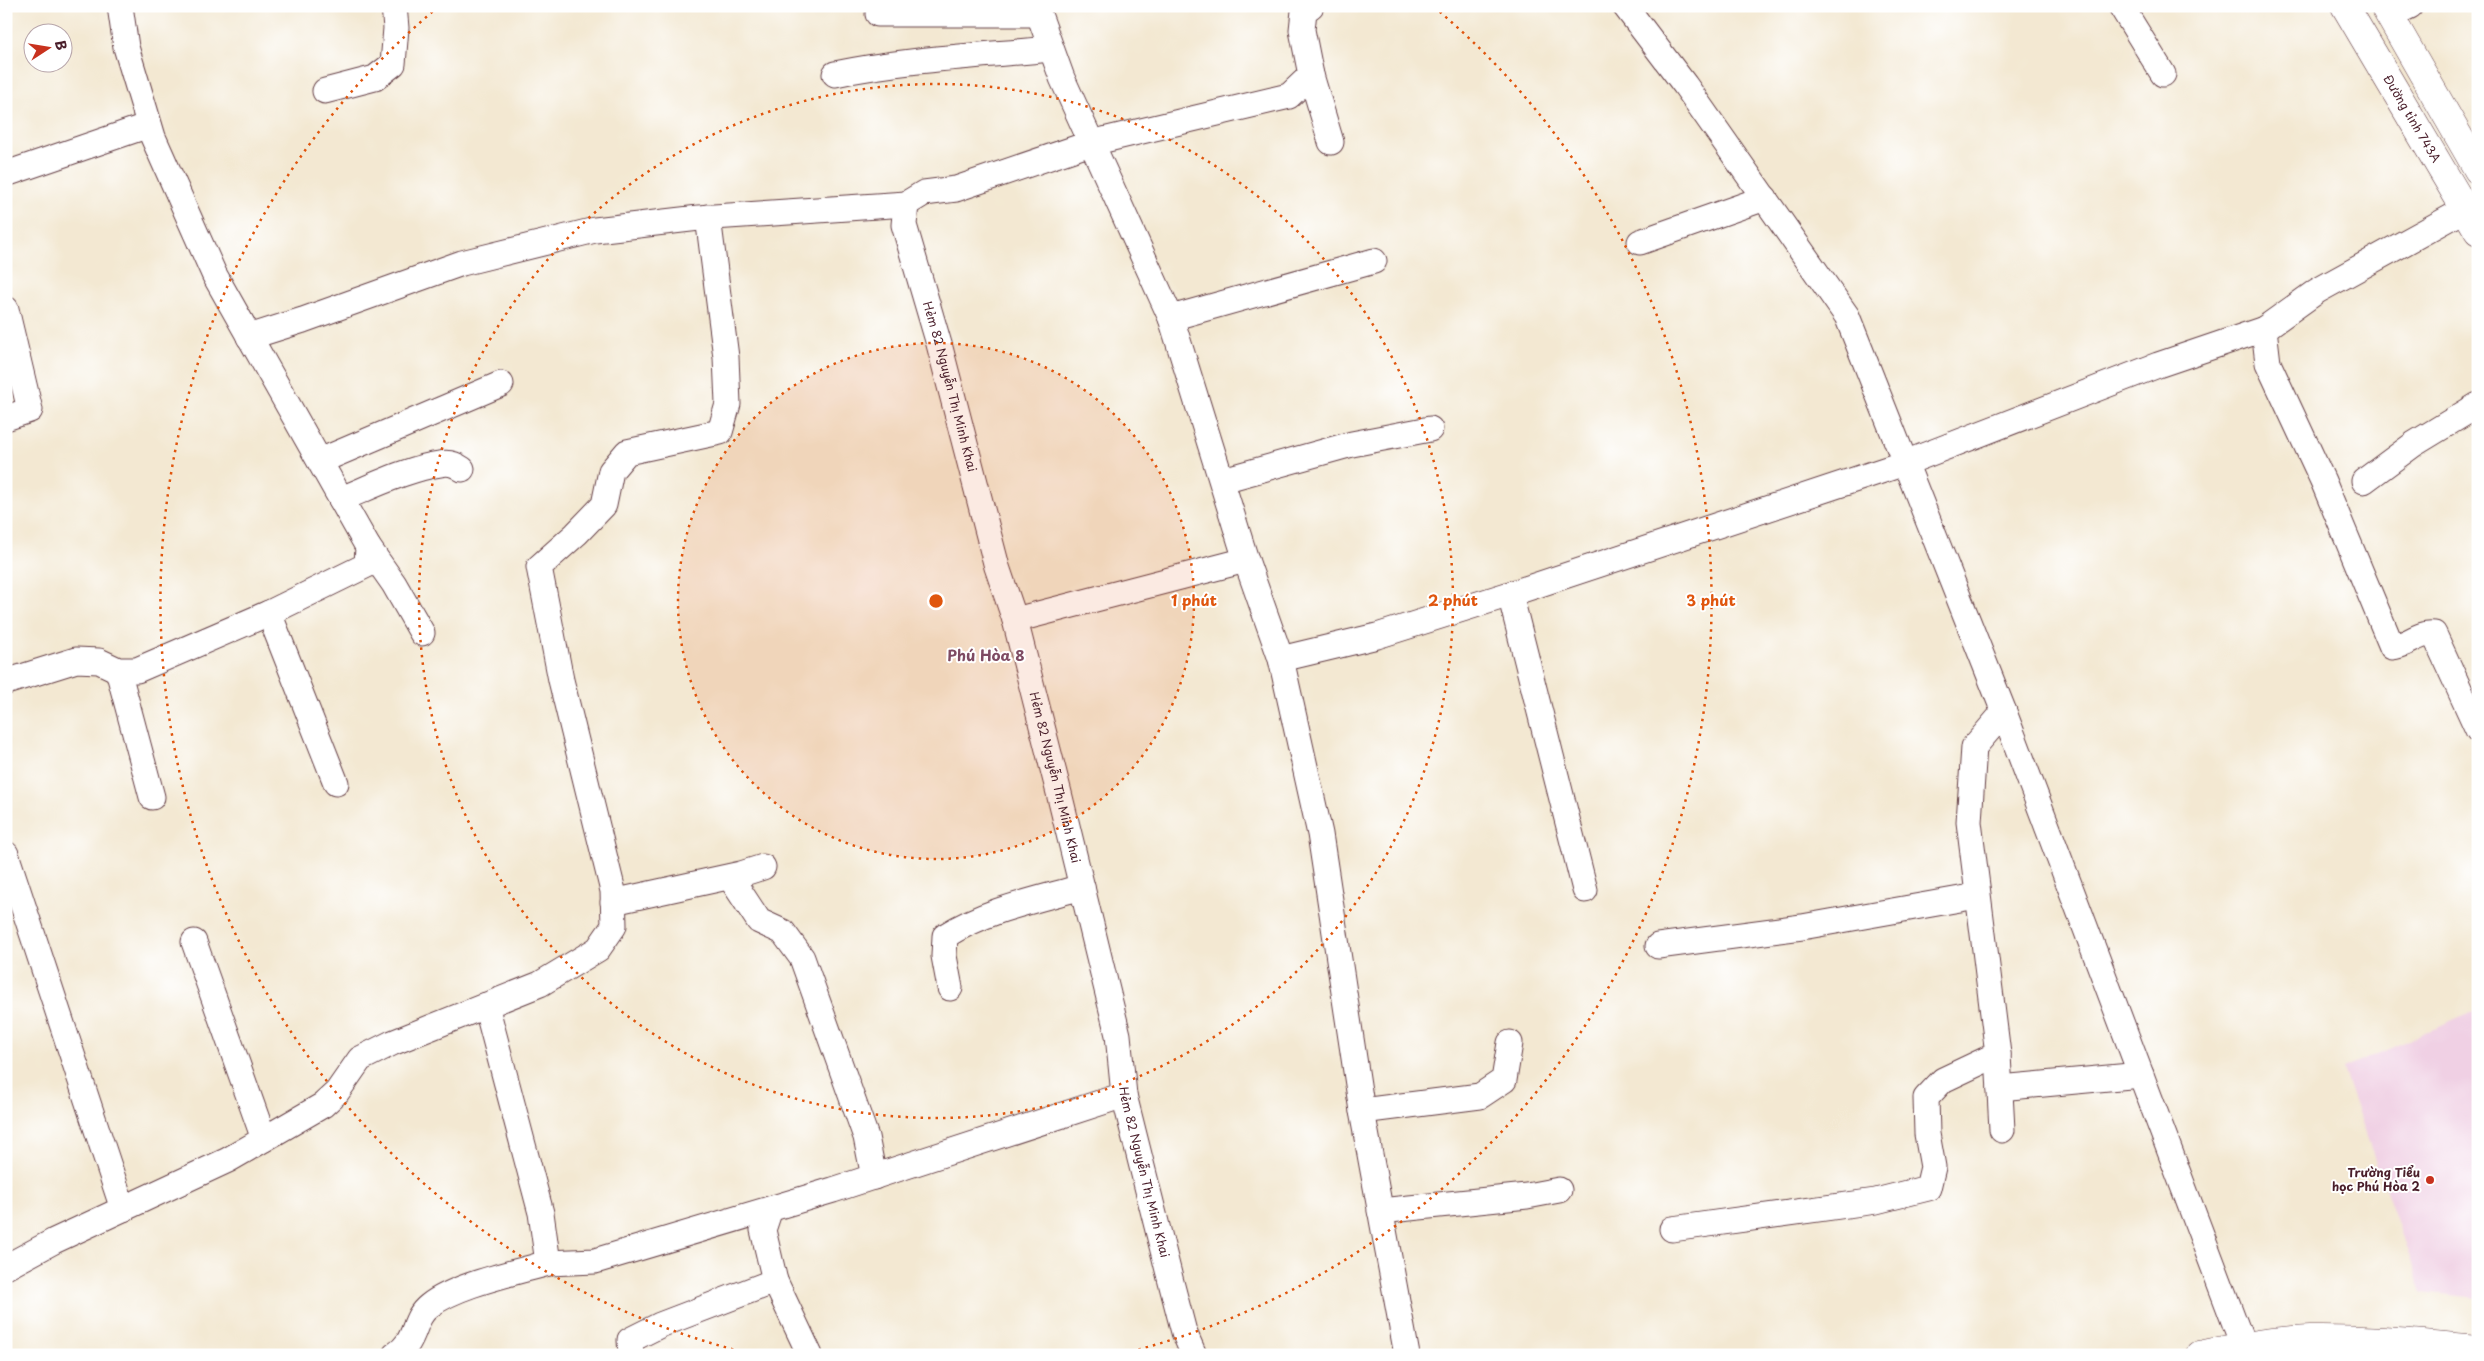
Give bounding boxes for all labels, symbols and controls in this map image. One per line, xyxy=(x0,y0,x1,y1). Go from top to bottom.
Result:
north arrow xyxy=(22,22,72,72)
text: B xyxy=(50,38,72,52)
street label: Đường tỉnh 743A xyxy=(2379,71,2446,166)
street label: Hẻm 82 Nguyễn Thị Minh Khai xyxy=(919,299,982,474)
text: 1 phút xyxy=(1171,588,1217,611)
text: 2 phút xyxy=(1428,588,1478,611)
text: 3 phút xyxy=(1686,588,1736,611)
centre of rings xyxy=(927,592,945,610)
district label: Phú Hòa 8 xyxy=(947,643,1025,666)
street label: Hẻm 82 Nguyễn Thị Minh Khai xyxy=(1026,690,1086,865)
street label: Hẻm 82 Nguyễn Thị Minh Khai xyxy=(1115,1086,1175,1259)
place label: Trường Tiểu học Phú Hòa 2 xyxy=(2332,1163,2421,1195)
marker: Trường Tiểu học Phú Hòa 2 xyxy=(2424,1174,2436,1186)

